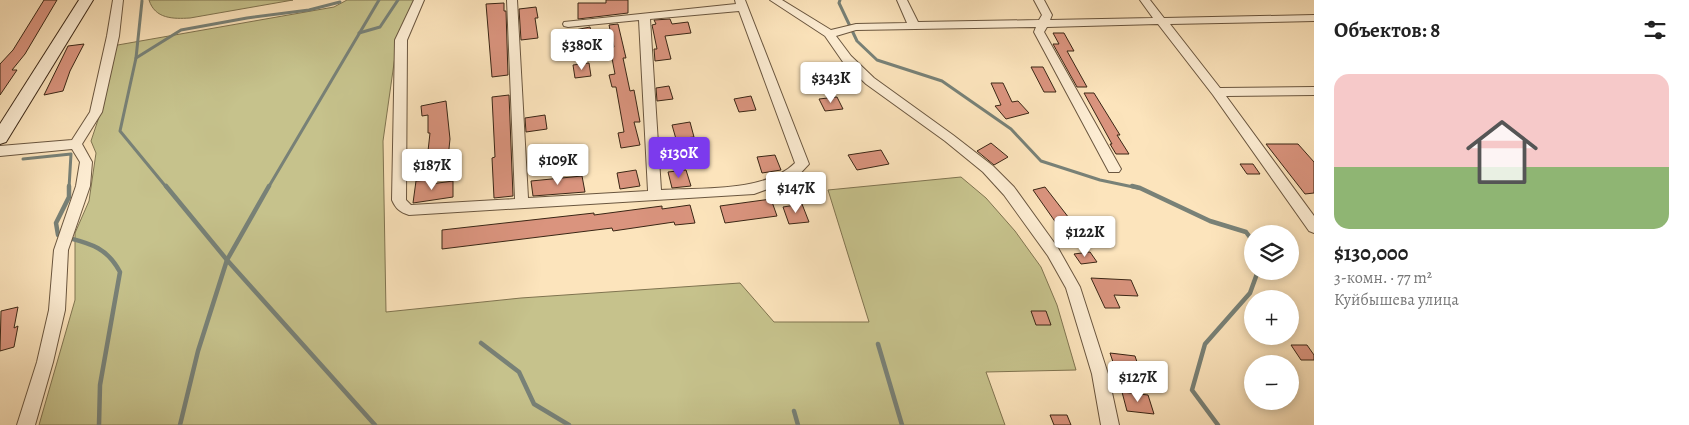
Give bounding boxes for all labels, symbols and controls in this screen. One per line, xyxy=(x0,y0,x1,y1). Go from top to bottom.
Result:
text: Объектов: 8 xyxy=(1334,16,1440,44)
icon: filters xyxy=(1641,16,1669,44)
pin: $380K xyxy=(547,28,617,71)
text: $380K xyxy=(562,34,602,56)
pin: $343K xyxy=(796,62,866,104)
text: $343K xyxy=(811,67,851,89)
icon: home xyxy=(1457,107,1547,197)
pin: $130K xyxy=(644,136,714,179)
text: $130K xyxy=(660,142,698,164)
pin: $109K xyxy=(523,144,593,186)
pin: $187K xyxy=(397,148,467,191)
text: $109K xyxy=(538,149,578,171)
text: $187K xyxy=(413,154,451,176)
pin: $147K xyxy=(761,172,831,214)
text: $147K xyxy=(777,177,815,199)
pin: $122K xyxy=(1050,216,1120,258)
text: $122K xyxy=(1065,221,1105,243)
map controls xyxy=(1244,225,1299,410)
button: layers xyxy=(1244,225,1299,280)
text: $130,000 xyxy=(1334,239,1408,267)
text: 3-комн. · 77 m² xyxy=(1334,267,1432,289)
text: Куйбышева улица xyxy=(1334,289,1459,311)
button: + xyxy=(1244,290,1299,345)
button: − xyxy=(1244,355,1299,410)
pin: $127K xyxy=(1103,360,1173,403)
text: $127K xyxy=(1119,366,1157,388)

